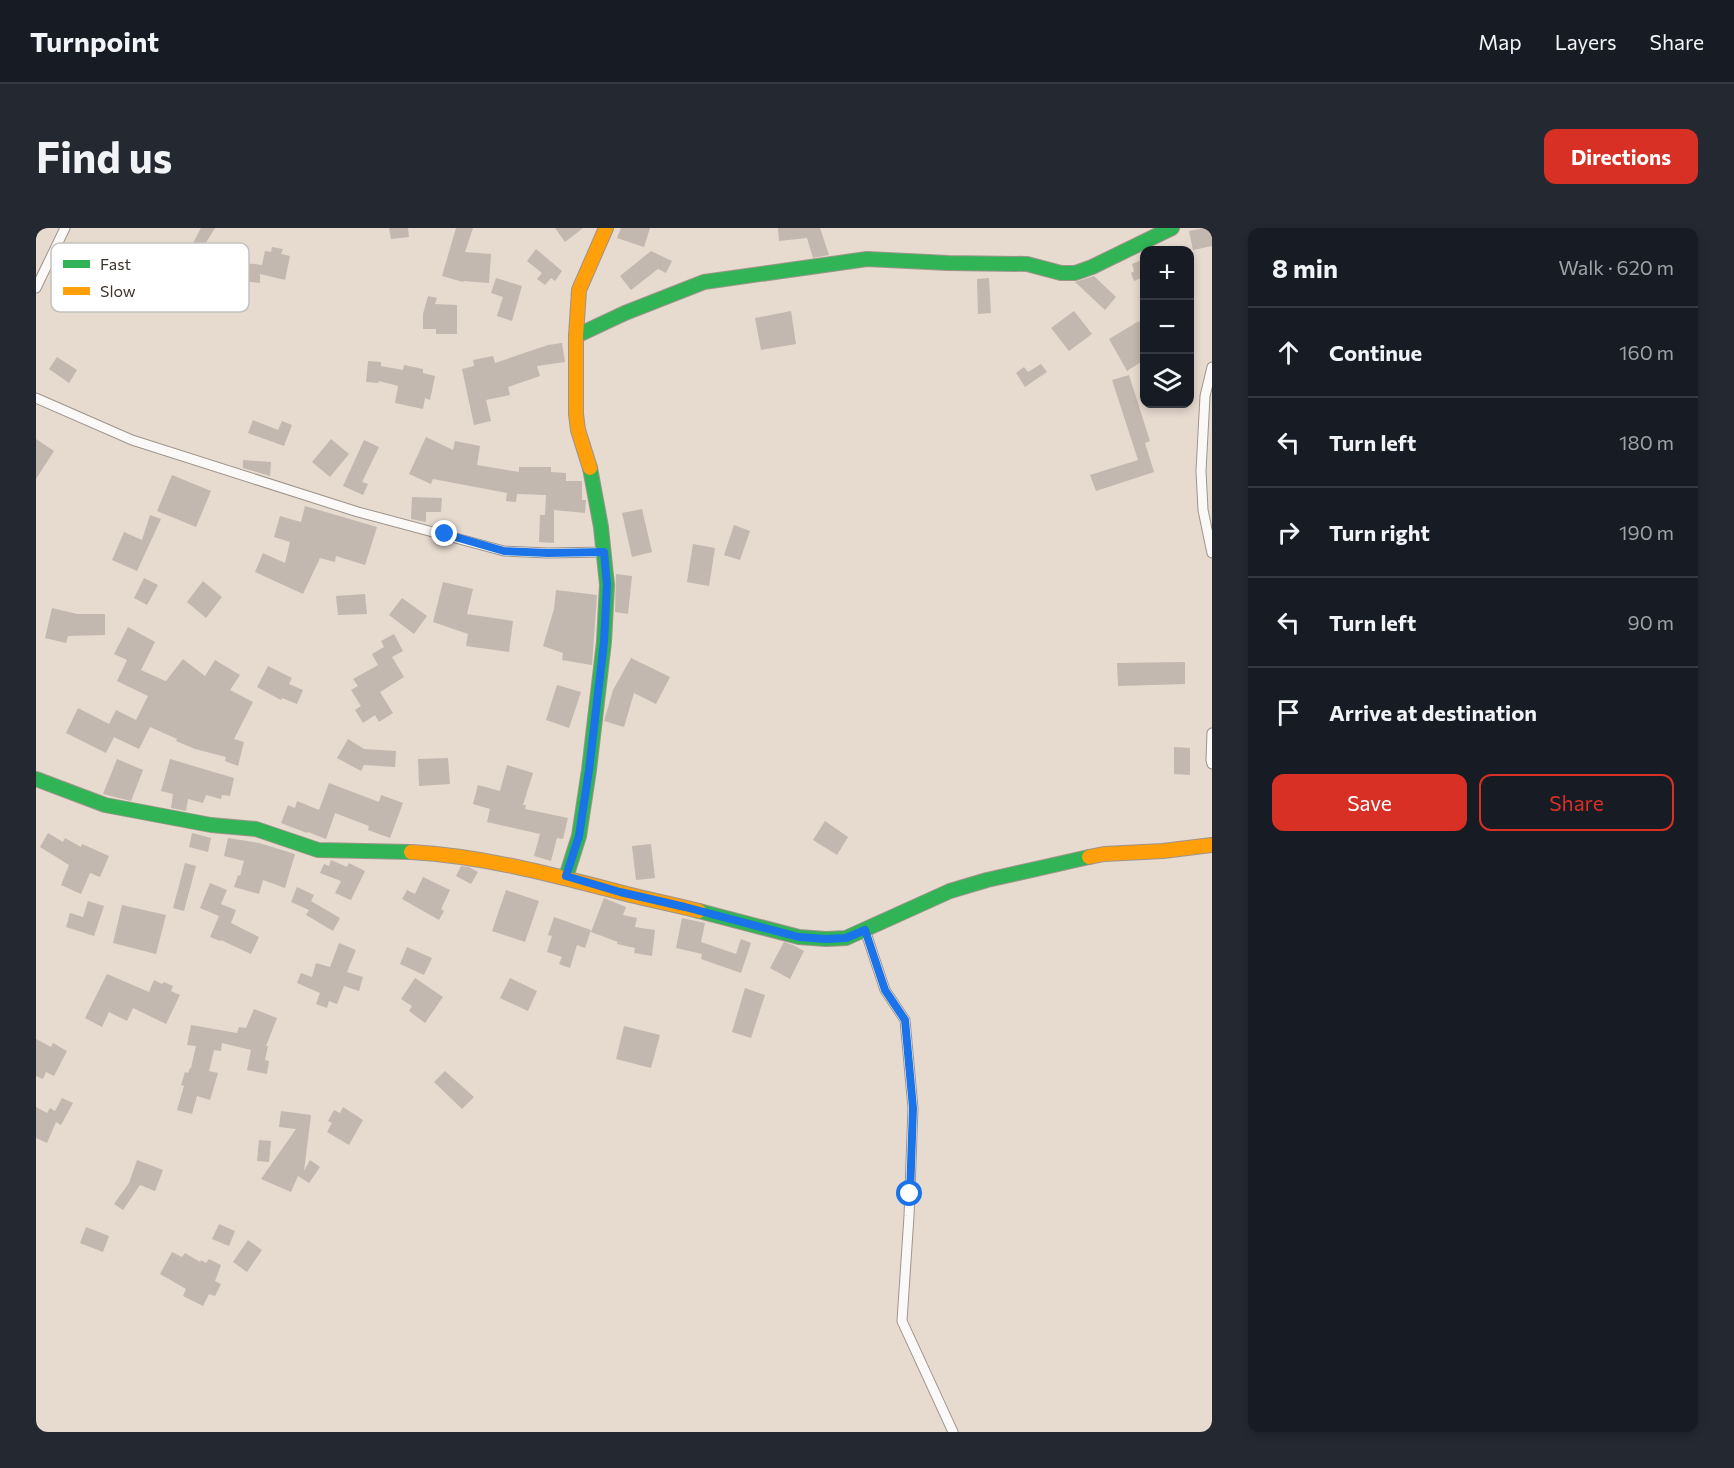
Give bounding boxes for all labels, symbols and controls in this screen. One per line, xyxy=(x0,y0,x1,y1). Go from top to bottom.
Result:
text: Turnpoint xyxy=(30,24,159,58)
text: Map xyxy=(1478,29,1522,54)
text: Layers xyxy=(1555,29,1617,54)
text: Share xyxy=(1650,29,1704,54)
button: Directions xyxy=(1544,129,1698,184)
text: Find us xyxy=(36,130,172,182)
legend xyxy=(51,243,249,312)
map controls xyxy=(1140,246,1194,408)
button: + xyxy=(1140,246,1194,300)
text: 8 min xyxy=(1272,252,1338,283)
text: Fast xyxy=(100,254,131,273)
text: Walk · 620 m xyxy=(1558,255,1674,279)
text: Slow xyxy=(100,281,136,300)
button: − xyxy=(1140,300,1194,354)
icon: ahead xyxy=(1272,336,1305,369)
text: Continue xyxy=(1329,339,1422,366)
text: 160 m xyxy=(1619,340,1674,364)
button: layers xyxy=(1140,354,1194,408)
icon: left xyxy=(1272,426,1305,459)
text: Turn left xyxy=(1329,429,1416,456)
text: 180 m xyxy=(1619,430,1674,454)
icon: right xyxy=(1272,516,1305,549)
text: Turn right xyxy=(1329,519,1430,546)
route end xyxy=(431,520,457,546)
text: 190 m xyxy=(1619,520,1674,544)
icon: left xyxy=(1272,606,1305,639)
text: Turn left xyxy=(1329,609,1416,636)
text: 90 m xyxy=(1628,610,1674,634)
icon: arrive xyxy=(1272,696,1305,729)
text: Arrive at destination xyxy=(1329,699,1537,726)
button: Save xyxy=(1272,774,1467,831)
button: Share xyxy=(1479,774,1674,831)
route start xyxy=(896,1180,922,1206)

